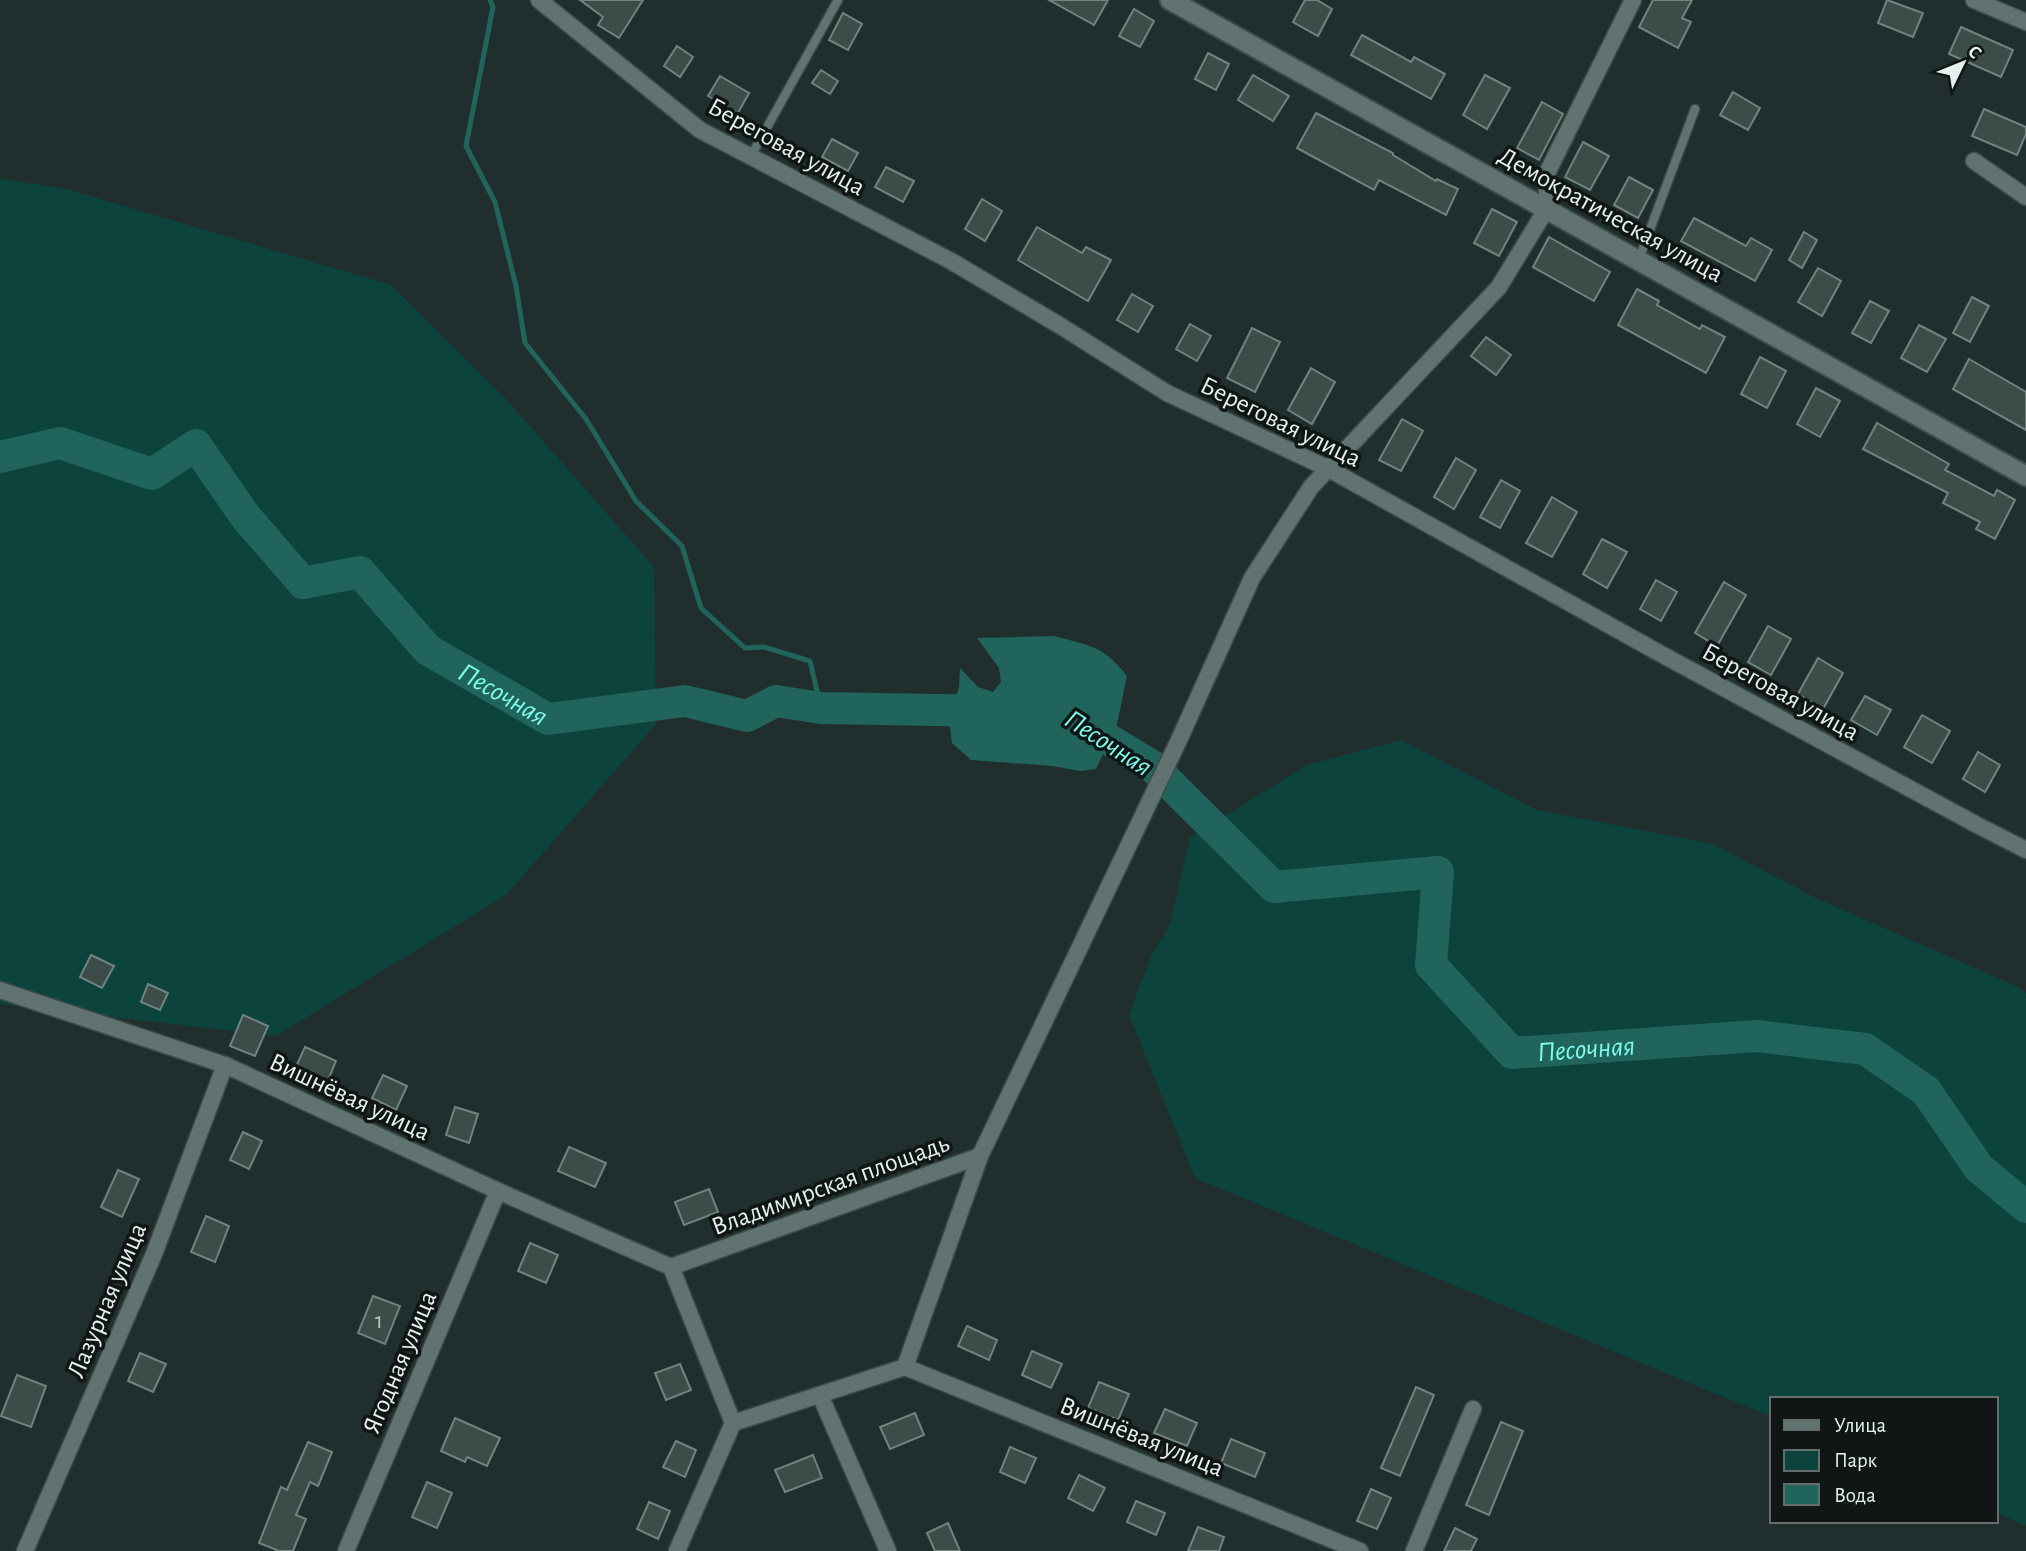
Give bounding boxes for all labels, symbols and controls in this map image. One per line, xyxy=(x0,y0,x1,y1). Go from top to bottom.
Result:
north arrow xyxy=(1928,28,1998,98)
text: С xyxy=(1964,42,1985,63)
street label: Береговая улица xyxy=(704,93,869,201)
street label: Демократическая улица xyxy=(1494,142,1727,288)
street label: Береговая улица xyxy=(1196,372,1365,472)
street label: Береговая улица xyxy=(1698,638,1863,746)
water label: Песочная xyxy=(453,659,552,732)
water label: Песочная xyxy=(1059,705,1156,782)
water label: Песочная xyxy=(1537,1033,1636,1067)
street label: Вишнёвая улица xyxy=(265,1048,434,1145)
street label: Владимирская площадь xyxy=(708,1130,953,1240)
street label: Лазурная улица xyxy=(63,1219,151,1381)
street label: Ягодная улица xyxy=(358,1287,442,1437)
house number: 1 xyxy=(375,1310,383,1333)
street label: Вишнёвая улица xyxy=(1056,1392,1227,1482)
legend xyxy=(1770,1397,1998,1523)
text: Улица xyxy=(1834,1415,1887,1436)
text: Парк xyxy=(1834,1450,1878,1471)
text: Вода xyxy=(1834,1485,1876,1506)

